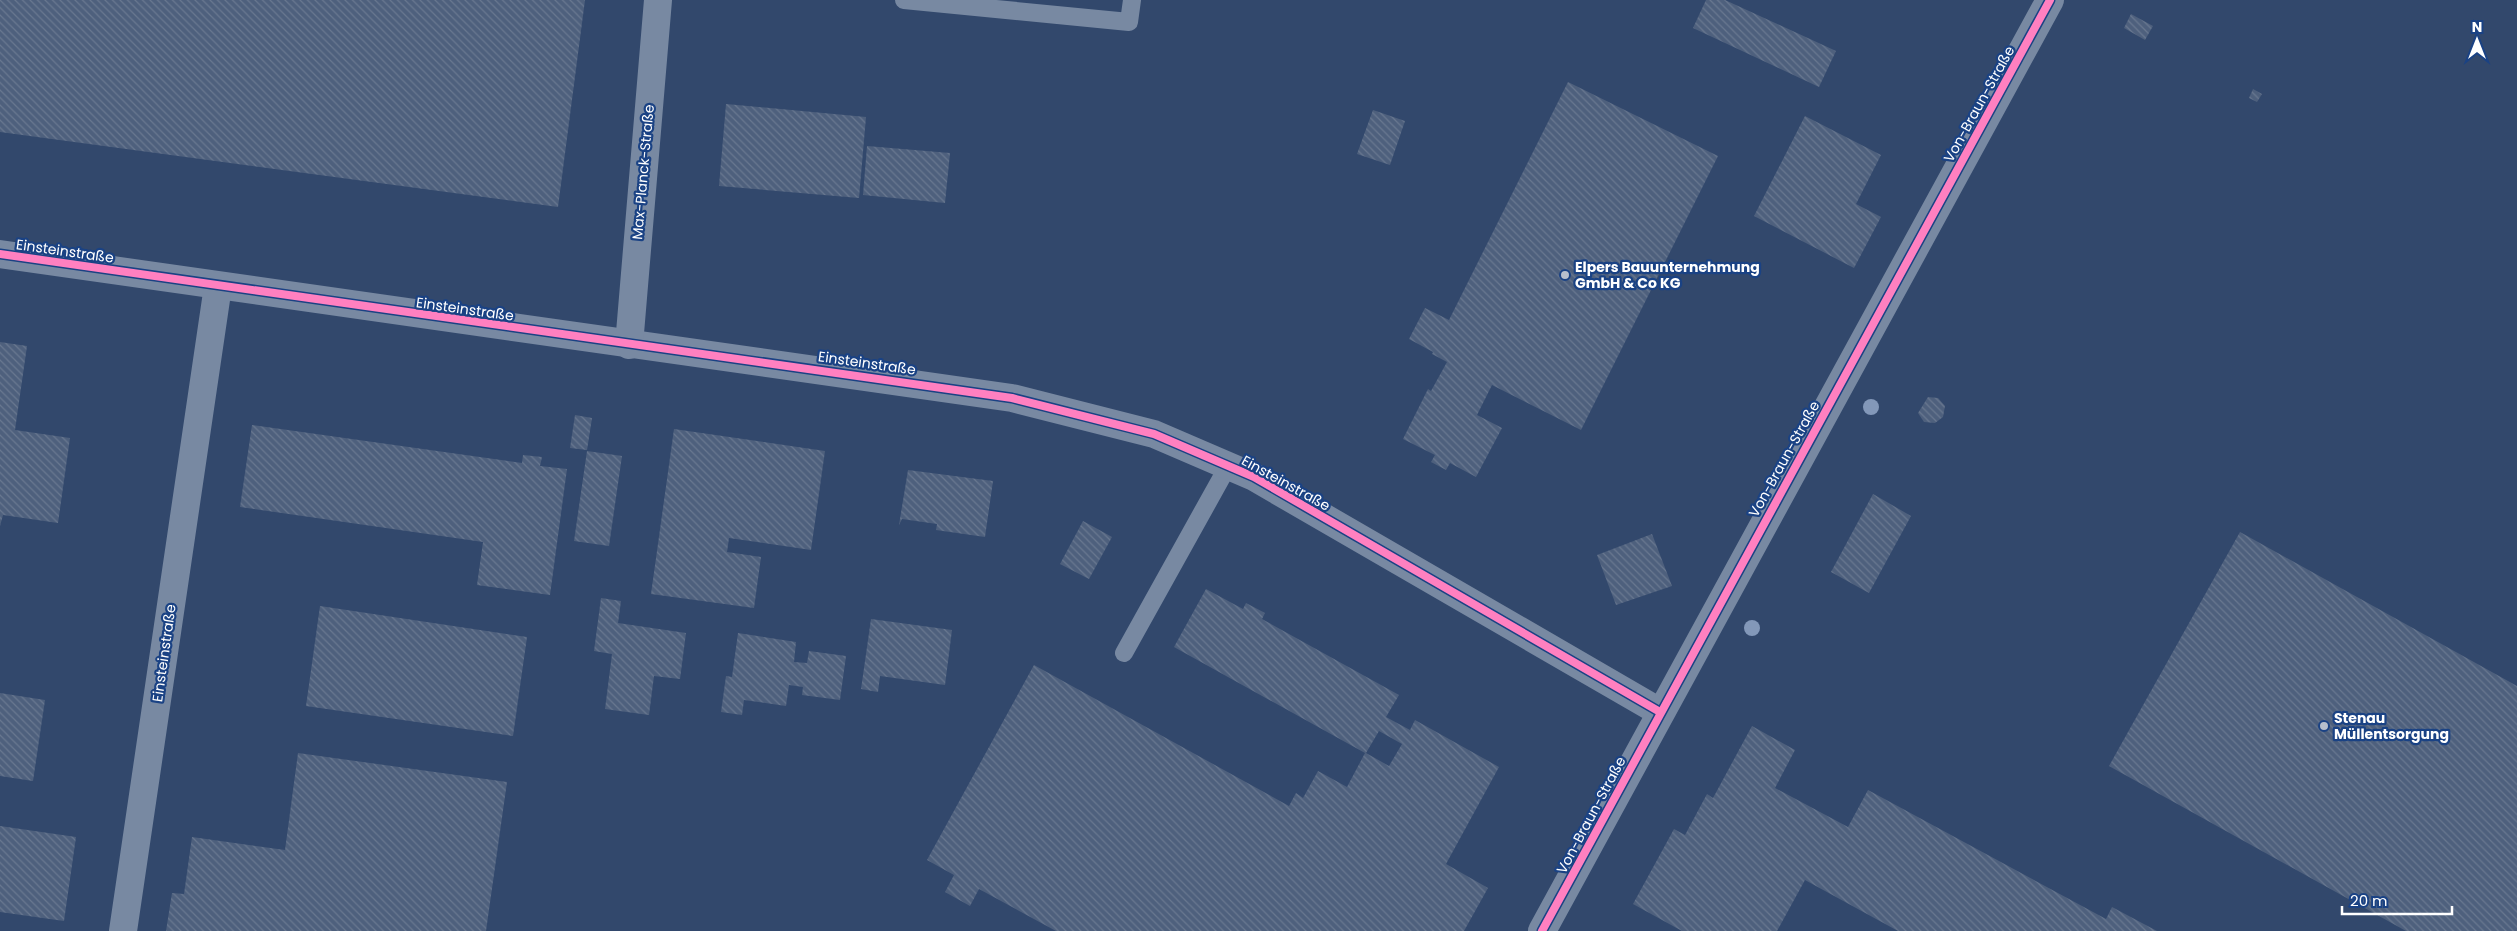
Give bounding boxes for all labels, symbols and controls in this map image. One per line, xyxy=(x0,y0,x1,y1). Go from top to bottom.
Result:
north arrow xyxy=(2452,15,2502,65)
text: N xyxy=(2472,17,2482,37)
street label: Von-Braun-Straße xyxy=(1939,42,2019,166)
street label: Max-Planck-Straße xyxy=(627,103,659,240)
street label: Einsteinstraße xyxy=(15,234,115,268)
place label: Elpers Bauunternehmung GmbH & Co KG xyxy=(1575,257,1760,293)
marker: Elpers Bauunternehmung GmbH & Co KG xyxy=(1559,269,1571,281)
street label: Einsteinstraße xyxy=(415,292,515,326)
street label: Einsteinstraße xyxy=(817,346,917,380)
street label: Von-Braun-Straße xyxy=(1744,397,1824,521)
street label: Einsteinstraße xyxy=(1238,450,1334,516)
street label: Einsteinstraße xyxy=(147,603,181,703)
place label: Stenau Müllentsorgung xyxy=(2334,708,2449,744)
marker: Stenau Müllentsorgung xyxy=(2318,720,2330,732)
street label: Von-Braun-Straße xyxy=(1552,753,1631,877)
scale bar xyxy=(2342,884,2452,916)
text: 20 m xyxy=(2350,890,2388,911)

